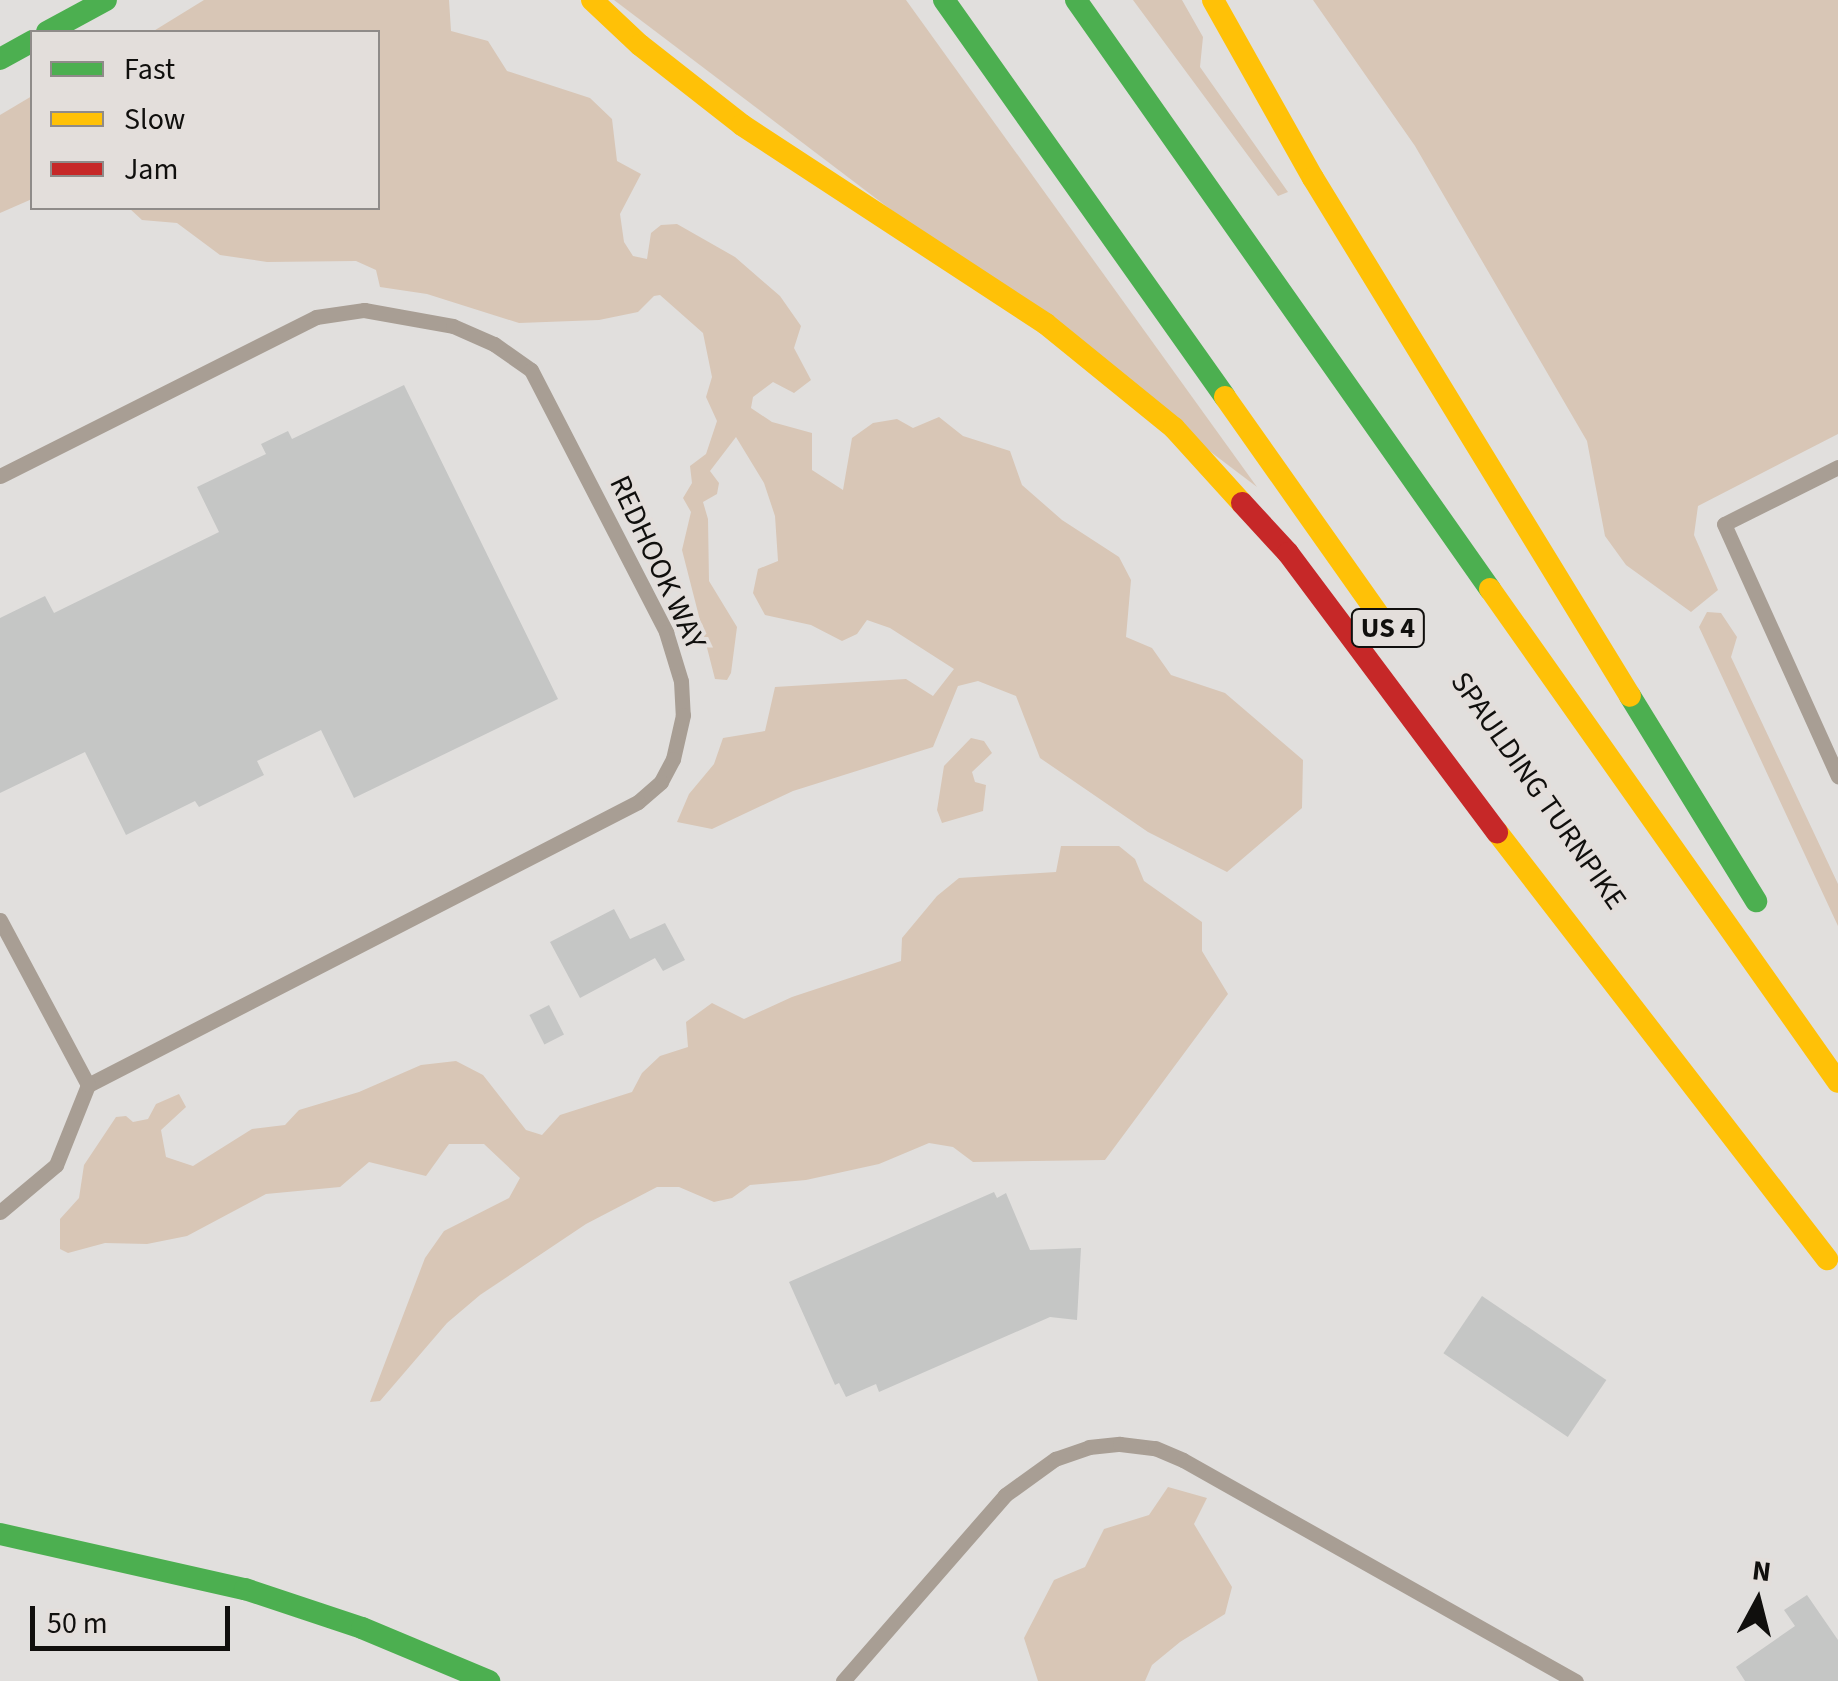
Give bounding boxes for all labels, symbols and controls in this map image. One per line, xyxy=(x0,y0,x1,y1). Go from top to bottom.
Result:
legend xyxy=(30,30,380,210)
text: Fast xyxy=(124,48,175,91)
text: Slow xyxy=(124,98,185,141)
text: Jam xyxy=(124,148,178,191)
street label: REDHOOK WAY xyxy=(601,470,713,656)
road number: US 4 xyxy=(1350,605,1426,651)
street label: SPAULDING TURNPIKE xyxy=(1442,665,1634,917)
text: N xyxy=(1750,1550,1773,1592)
north arrow xyxy=(1708,1551,1808,1651)
scale bar xyxy=(35,1586,235,1648)
text: 50 m xyxy=(47,1602,108,1645)

